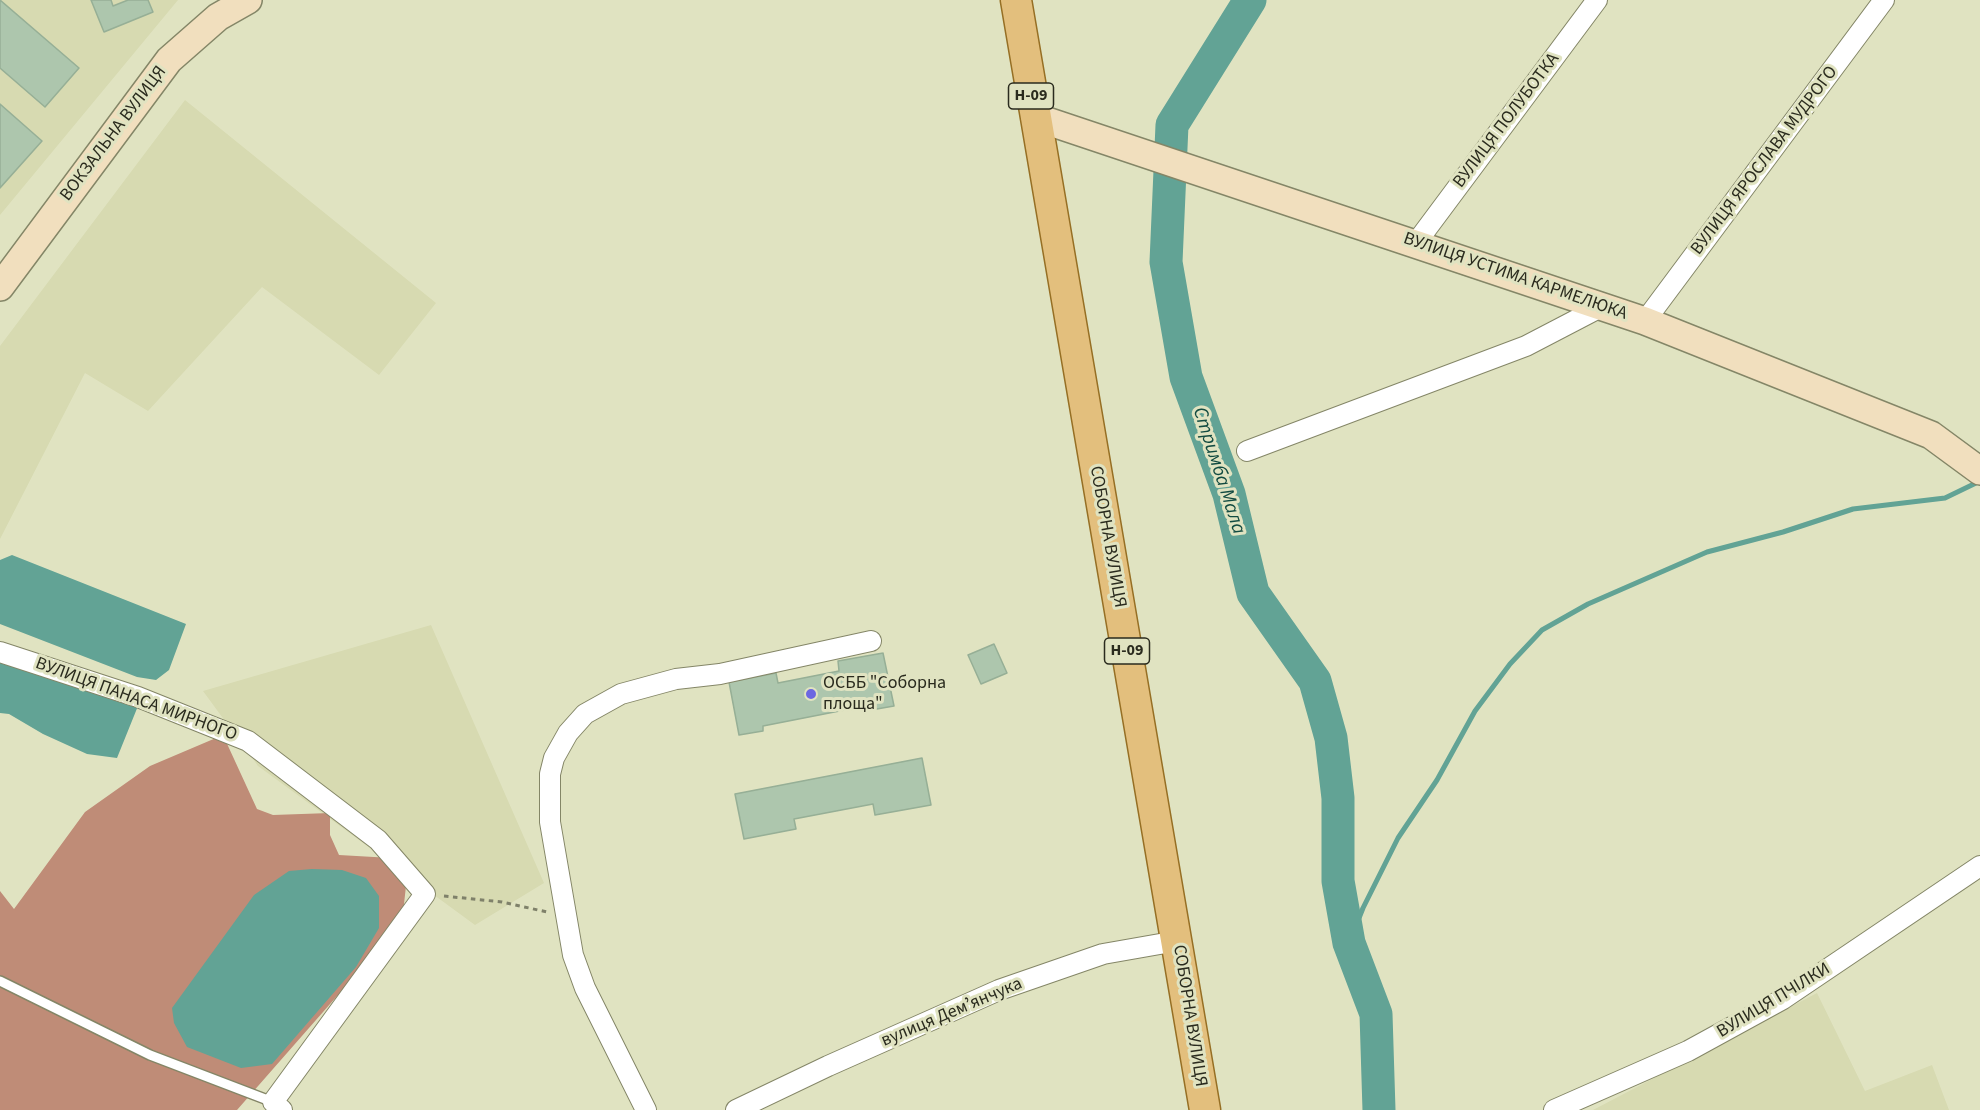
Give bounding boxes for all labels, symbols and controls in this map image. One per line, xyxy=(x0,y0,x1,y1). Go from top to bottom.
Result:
street label: ВУЛИЦЯ ПОЛУБОТКА xyxy=(1449,49,1565,193)
street label: ВОКЗАЛЬНА ВУЛИЦЯ xyxy=(56,62,172,206)
street label: ВУЛИЦЯ ЯРОСЛАВА МУДРОГО xyxy=(1687,62,1843,260)
road number: Н-09 xyxy=(1008,83,1054,109)
street label: ВУЛИЦЯ УСТИМА КАРМЕЛЮКА xyxy=(1400,228,1630,326)
water label: Стримба Мала xyxy=(1186,404,1250,538)
street label: СОБОРНА ВУЛИЦЯ xyxy=(1084,465,1130,609)
road number: Н-09 xyxy=(1104,638,1150,664)
street label: ВУЛИЦЯ ПАНАСА МИРНОГО xyxy=(32,653,240,747)
place label: ОСББ "Соборна площа" xyxy=(823,673,946,716)
marker: ОСББ "Соборна площа" xyxy=(804,687,818,701)
street label: СОБОРНА ВУЛИЦЯ xyxy=(1167,944,1211,1088)
street label: ВУЛИЦЯ ПЧІЛКИ xyxy=(1713,959,1835,1043)
street label: вулиця Демʼянчука xyxy=(878,974,1026,1052)

